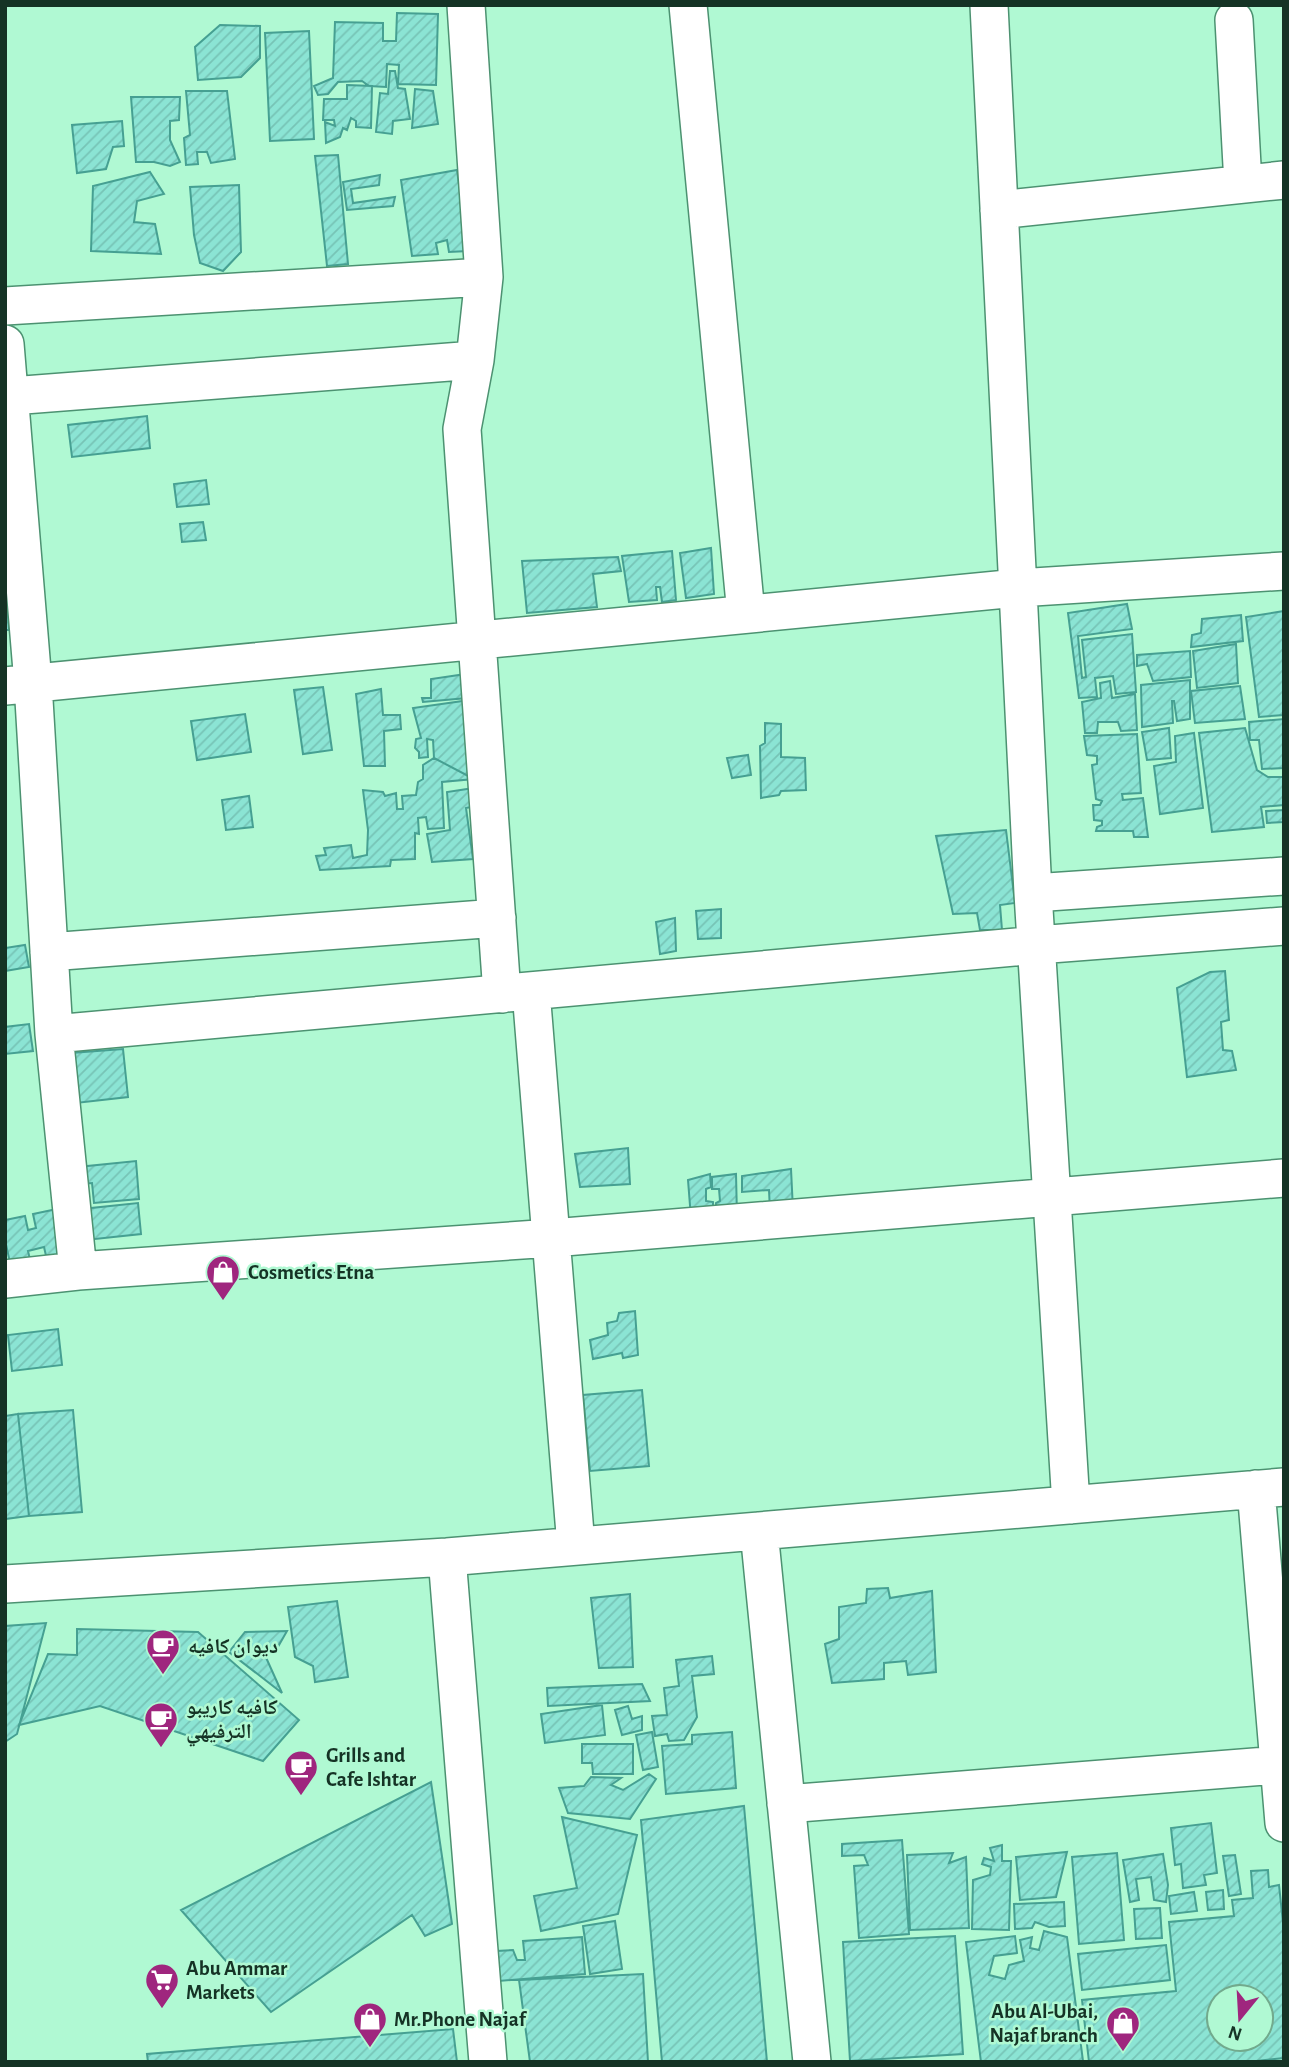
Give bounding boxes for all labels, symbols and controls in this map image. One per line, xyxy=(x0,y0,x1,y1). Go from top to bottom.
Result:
shop icon: Cosmetics Etna xyxy=(204,1253,242,1302)
place label: Cosmetics Etna xyxy=(248,1262,374,1283)
cafe icon: ديوان كافيه xyxy=(144,1627,182,1676)
place label: ديوان كافيه xyxy=(188,1636,278,1658)
place label: كافيه كاريبو الترفيهي xyxy=(186,1697,278,1747)
cafe icon: كافيه كاريبو الترفيهي xyxy=(142,1700,180,1749)
place label: Grills and Cafe Ishtar xyxy=(326,1745,417,1790)
cafe icon: Grills and Cafe Ishtar xyxy=(282,1748,320,1797)
place label: Abu Ammar Markets xyxy=(186,1958,288,2003)
supermarket icon: Abu Ammar Markets xyxy=(143,1961,181,2010)
north arrow xyxy=(1205,1983,1275,2053)
shop icon: Mr.Phone Najaf xyxy=(351,2000,389,2049)
place label: Abu Al-Ubai, Najaf branch xyxy=(989,2001,1098,2046)
shop icon: Abu Al-Ubai, Najaf branch xyxy=(1104,2004,1142,2053)
place label: Mr.Phone Najaf xyxy=(394,2009,528,2030)
text: N xyxy=(1226,2022,1244,2044)

